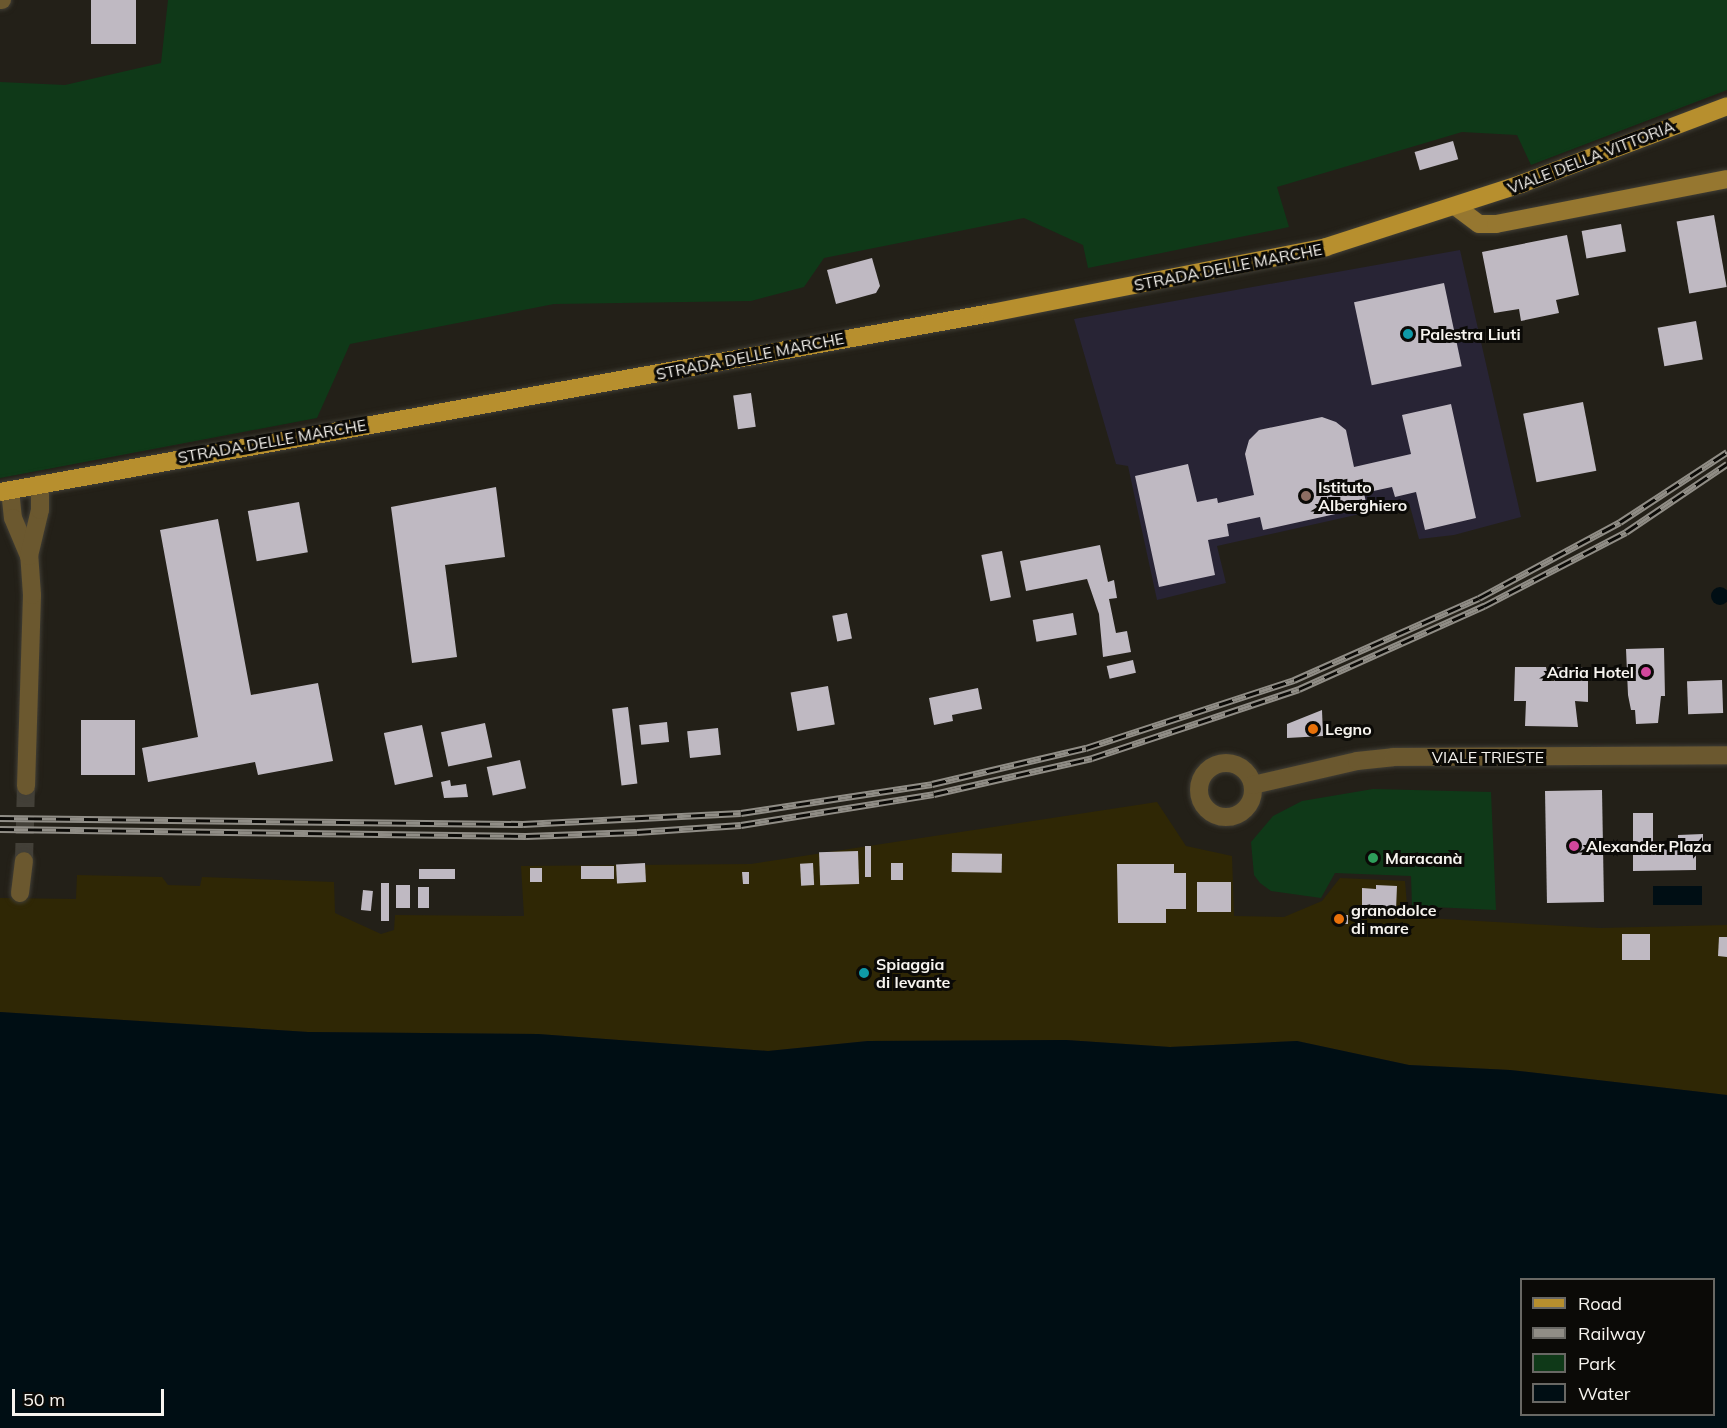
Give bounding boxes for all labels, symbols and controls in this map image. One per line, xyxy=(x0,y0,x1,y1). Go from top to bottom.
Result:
street label: VIALE DELLA VITTORIA xyxy=(1505,116,1677,198)
street label: STRADA DELLE MARCHE xyxy=(1132,239,1324,295)
place label: Palestra Liuti xyxy=(1420,324,1521,344)
marker: Palestra Liuti xyxy=(1401,327,1415,341)
street label: STRADA DELLE MARCHE xyxy=(654,328,846,384)
street label: STRADA DELLE MARCHE xyxy=(176,415,368,467)
place label: Istituto Alberghiero xyxy=(1318,477,1407,515)
marker: Istituto Alberghiero xyxy=(1299,489,1313,503)
place label: Adria Hotel xyxy=(1547,662,1634,682)
marker: Adria Hotel xyxy=(1639,665,1653,679)
place label: Legno xyxy=(1325,719,1372,739)
marker: Legno xyxy=(1306,722,1320,736)
street label: VIALE TRIESTE xyxy=(1432,747,1544,767)
place label: Alexander Plaza xyxy=(1586,836,1712,856)
marker: Alexander Plaza xyxy=(1567,839,1581,853)
place label: Maracanà xyxy=(1385,848,1462,868)
marker: Maracanà xyxy=(1366,851,1380,865)
place label: granodolce di mare xyxy=(1351,900,1436,938)
marker: granodolce di mare xyxy=(1332,912,1346,926)
place label: Spiaggia di levante xyxy=(876,954,950,992)
marker: Spiaggia di levante xyxy=(857,966,871,980)
legend xyxy=(1520,1278,1715,1416)
text: Road xyxy=(1578,1292,1622,1315)
text: Railway xyxy=(1578,1322,1646,1345)
text: Park xyxy=(1578,1352,1616,1375)
scale bar xyxy=(15,1377,166,1415)
text: Water xyxy=(1578,1382,1630,1405)
text: 50 m xyxy=(23,1388,65,1411)

